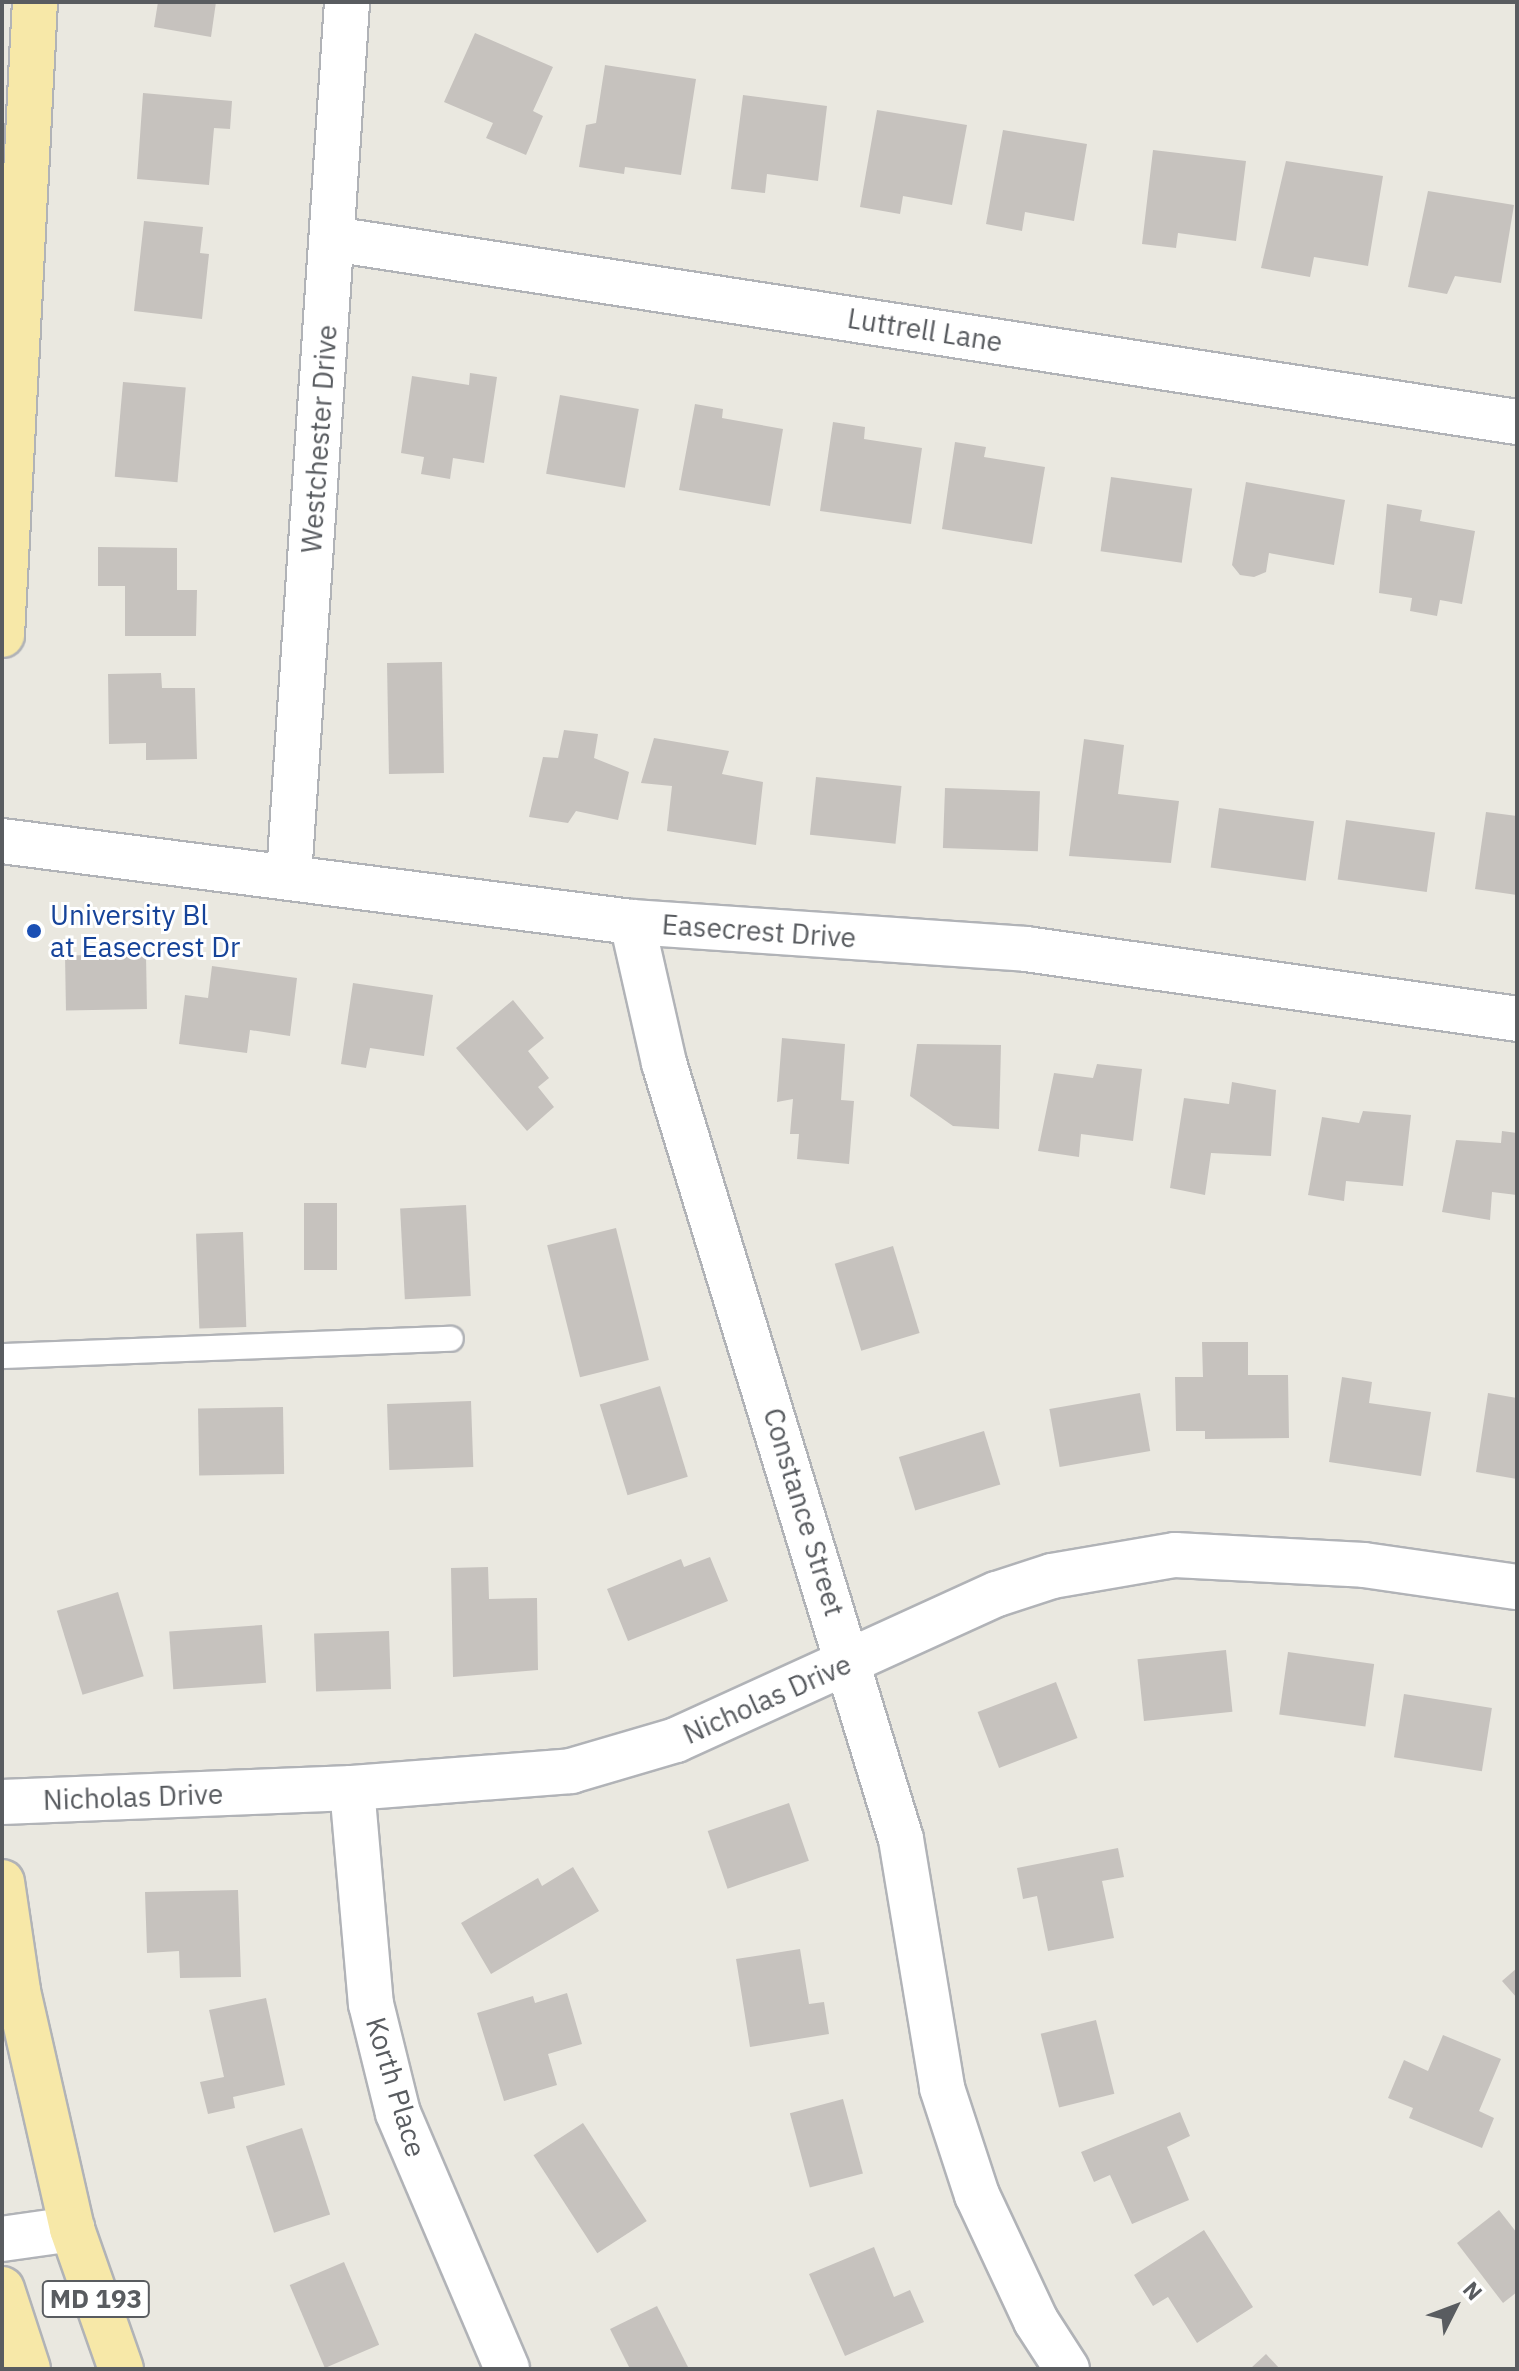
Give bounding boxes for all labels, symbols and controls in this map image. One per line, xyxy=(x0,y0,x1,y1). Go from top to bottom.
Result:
street label: Luttrell Lane xyxy=(845,301,1005,359)
street label: Westchester Drive xyxy=(294,324,344,554)
place label: University Bl at Easecrest Dr xyxy=(50,898,240,964)
street label: Easecrest Drive xyxy=(661,907,857,955)
marker: University Bl at Easecrest Dr xyxy=(25,922,43,940)
street label: Constance Street xyxy=(756,1404,852,1620)
street label: Nicholas Drive xyxy=(678,1647,856,1751)
street label: Nicholas Drive xyxy=(42,1777,224,1817)
street label: Korth Place xyxy=(359,2013,433,2161)
north arrow xyxy=(1415,2267,1495,2347)
text: N xyxy=(1457,2275,1489,2306)
road number: MD 193 xyxy=(40,2277,152,2321)

